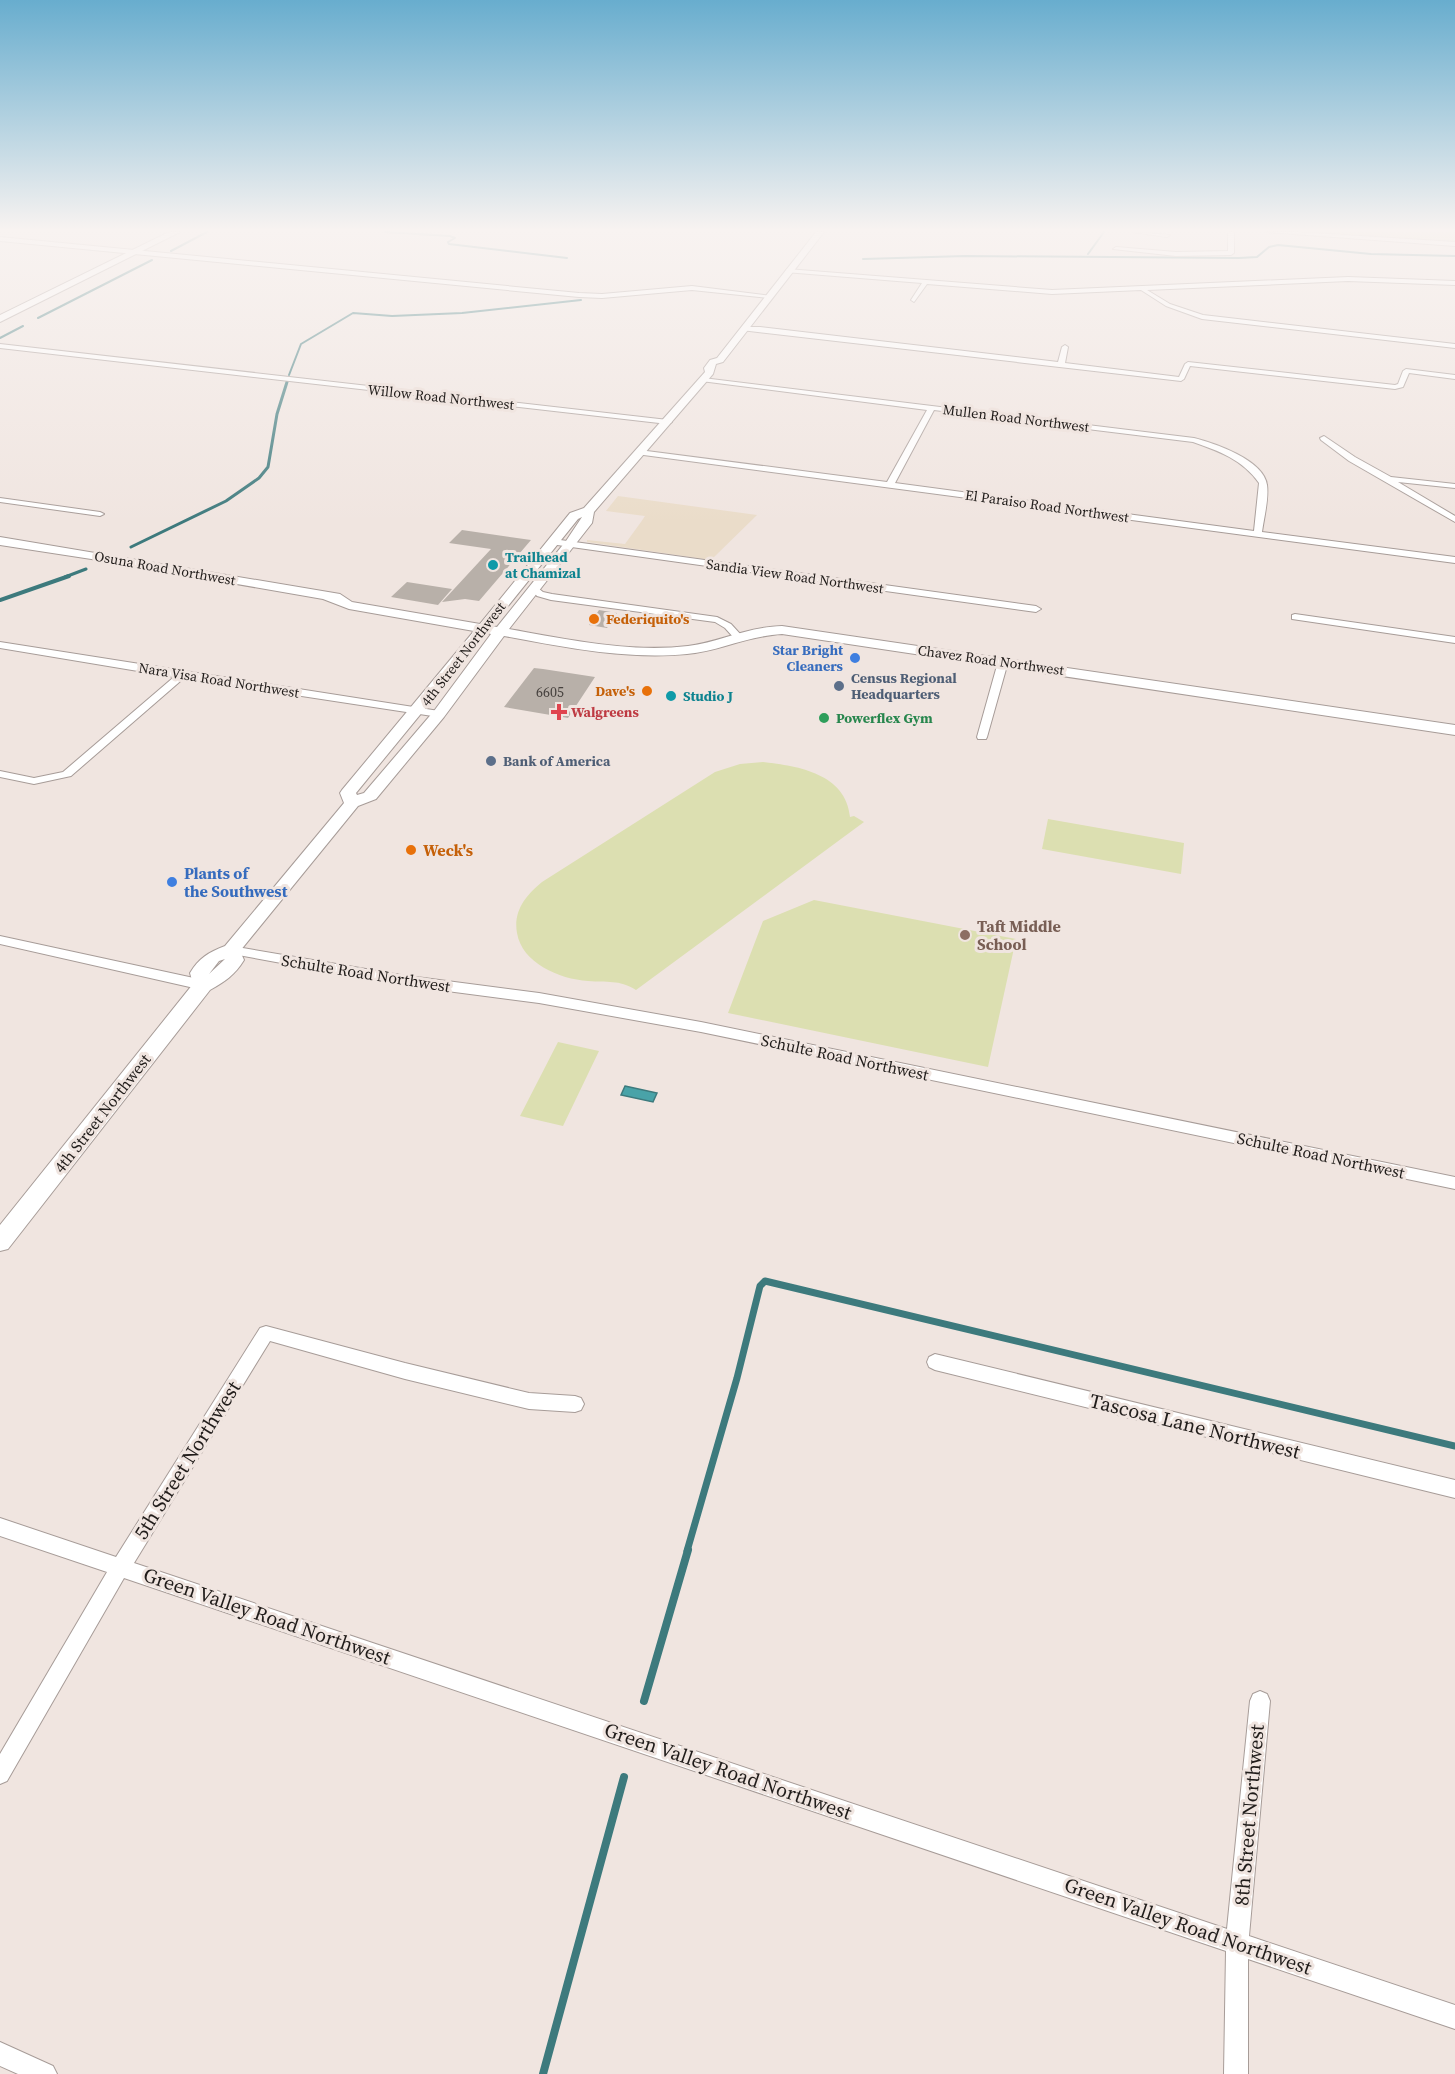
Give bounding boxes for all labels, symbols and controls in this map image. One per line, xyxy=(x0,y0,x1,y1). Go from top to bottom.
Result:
street label: Willow Road Northwest xyxy=(367,379,516,415)
street label: Mullen Road Northwest xyxy=(942,399,1091,437)
street label: El Paraiso Road Northwest xyxy=(964,485,1131,527)
street label: Osuna Road Northwest xyxy=(93,546,237,590)
place label: Trailhead at Chamizal xyxy=(505,547,581,583)
street label: Sandia View Road Northwest xyxy=(705,554,885,598)
marker: Trailhead at Chamizal xyxy=(486,558,500,572)
street label: 4th Street Northwest xyxy=(416,597,510,710)
place label: Federiquito's xyxy=(606,609,690,629)
marker: Federiquito's xyxy=(587,612,601,626)
place label: Star Bright Cleaners xyxy=(772,640,844,676)
street label: Chavez Road Northwest xyxy=(917,640,1066,680)
marker: Star Bright Cleaners xyxy=(848,651,862,665)
street label: Nara Visa Road Northwest xyxy=(137,657,301,703)
place label: Census Regional Headquarters xyxy=(851,668,957,704)
marker: Census Regional Headquarters xyxy=(832,679,846,693)
place label: Dave's xyxy=(595,681,636,701)
house number: 6605 xyxy=(536,682,564,702)
marker: Dave's xyxy=(640,684,654,698)
place label: Studio J xyxy=(683,686,733,706)
marker: Studio J xyxy=(664,689,678,703)
place label: Walgreens xyxy=(571,702,639,722)
marker: Walgreens xyxy=(552,705,566,719)
place label: Powerflex Gym xyxy=(836,708,933,728)
marker: Powerflex Gym xyxy=(817,711,831,725)
place label: Bank of America xyxy=(503,751,611,771)
marker: Bank of America xyxy=(484,754,498,768)
place label: Weck's xyxy=(423,839,473,861)
marker: Weck's xyxy=(404,843,418,857)
place label: Plants of the Southwest xyxy=(184,862,288,902)
marker: Plants of the Southwest xyxy=(165,875,179,889)
place label: Taft Middle School xyxy=(977,915,1061,955)
marker: Taft Middle School xyxy=(958,928,972,942)
street label: Schulte Road Northwest xyxy=(280,949,453,997)
street label: Schulte Road Northwest xyxy=(759,1029,931,1086)
street label: 4th Street Northwest xyxy=(49,1048,156,1177)
street label: Schulte Road Northwest xyxy=(1235,1127,1407,1184)
street label: 5th Street Northwest xyxy=(127,1375,247,1545)
street label: Tascosa Lane Northwest xyxy=(1087,1386,1304,1466)
street label: Green Valley Road Northwest xyxy=(140,1560,395,1672)
street label: Green Valley Road Northwest xyxy=(601,1715,856,1827)
street label: 8th Street Northwest xyxy=(1227,1723,1271,1907)
street label: Green Valley Road Northwest xyxy=(1061,1870,1316,1982)

